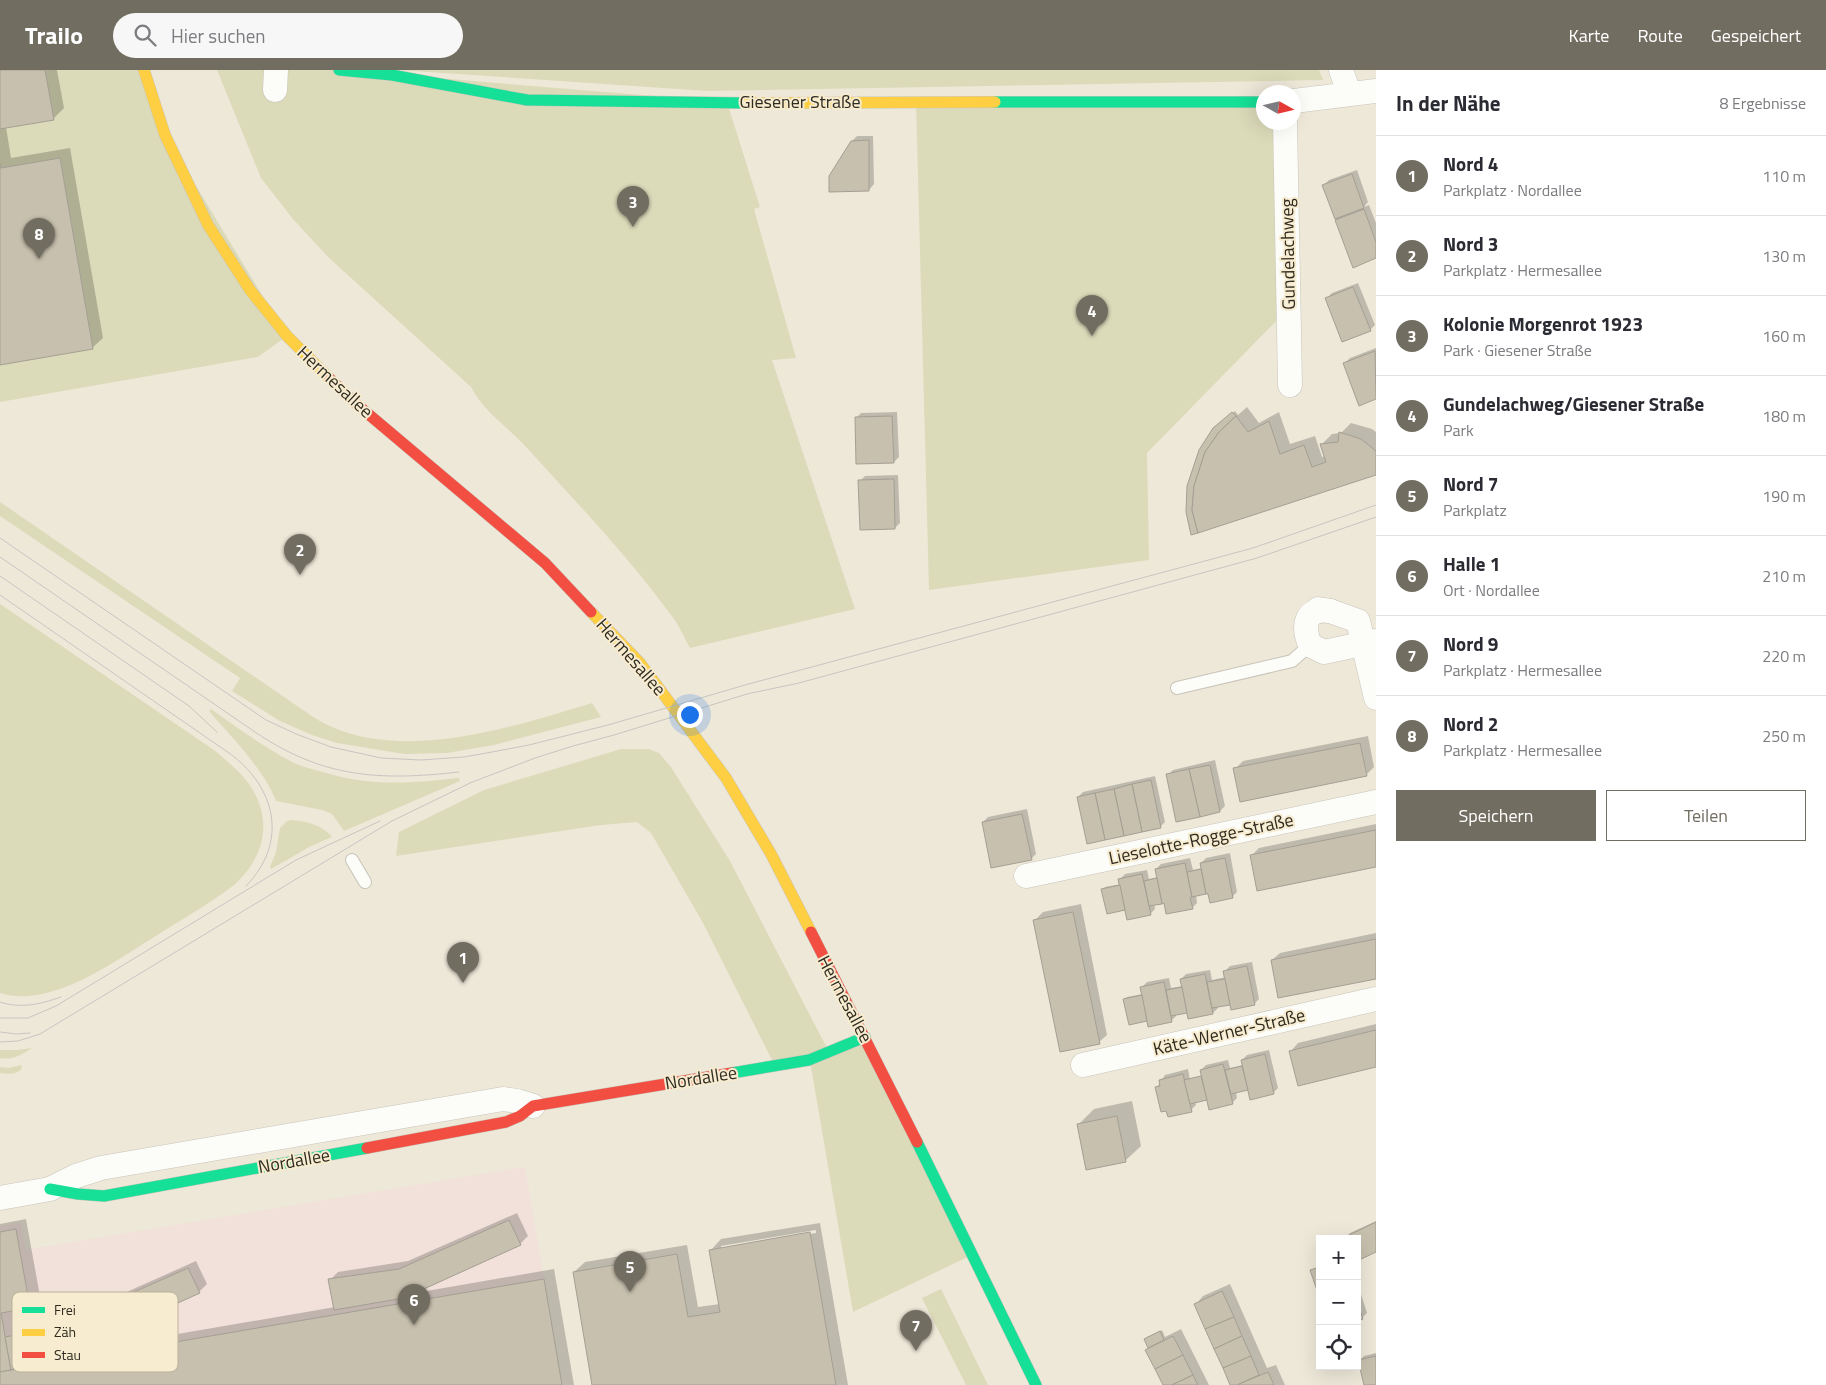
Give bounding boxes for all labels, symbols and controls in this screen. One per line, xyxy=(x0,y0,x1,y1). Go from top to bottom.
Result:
search box xyxy=(113,13,463,58)
text: Trailo xyxy=(25,17,83,53)
icon: search xyxy=(131,21,159,49)
text: Hier suchen xyxy=(171,21,266,50)
text: Karte xyxy=(1568,22,1609,49)
text: Route xyxy=(1637,22,1683,49)
text: Gespeichert xyxy=(1711,22,1801,49)
north arrow xyxy=(1256,85,1301,130)
text: In der Nähe xyxy=(1396,87,1501,119)
street label: Giesener Straße xyxy=(739,88,861,115)
text: 8 Ergebnisse xyxy=(1719,91,1806,115)
text: Nord 4 xyxy=(1443,149,1498,178)
text: 1 xyxy=(1408,164,1416,188)
text: 110 m xyxy=(1762,164,1806,188)
text: Parkplatz · Nordallee xyxy=(1443,178,1582,202)
pin: 3 xyxy=(617,186,649,227)
street label: Gundelachweg xyxy=(1273,198,1302,310)
pin: 8 xyxy=(23,218,55,259)
text: Nord 3 xyxy=(1443,229,1498,258)
text: 2 xyxy=(1408,244,1416,268)
text: 130 m xyxy=(1762,244,1806,268)
text: Parkplatz · Hermesallee xyxy=(1443,258,1602,282)
pin: 4 xyxy=(1076,295,1108,336)
text: Kolonie Morgenrot 1923 xyxy=(1443,309,1643,338)
text: 3 xyxy=(1408,324,1416,348)
text: 160 m xyxy=(1762,324,1806,348)
text: Park · Giesener Straße xyxy=(1443,338,1592,362)
street label: Hermesallee xyxy=(291,339,379,424)
text: Gundelachweg/Giesener Straße xyxy=(1443,389,1704,418)
text: 4 xyxy=(1408,404,1416,428)
text: 180 m xyxy=(1762,404,1806,428)
text: Park xyxy=(1443,418,1474,442)
text: Nord 7 xyxy=(1443,469,1498,498)
text: 5 xyxy=(1408,484,1416,508)
text: 190 m xyxy=(1762,484,1806,508)
text: Parkplatz xyxy=(1443,498,1507,522)
pin: 2 xyxy=(284,534,316,575)
text: Halle 1 xyxy=(1443,549,1500,578)
text: 6 xyxy=(1408,564,1416,588)
text: 210 m xyxy=(1762,564,1806,588)
text: Ort · Nordallee xyxy=(1443,578,1540,602)
street label: Hermesallee xyxy=(590,612,673,702)
text: Nord 9 xyxy=(1443,629,1498,658)
text: 7 xyxy=(1408,644,1416,668)
text: 220 m xyxy=(1762,644,1806,668)
text: Parkplatz · Hermesallee xyxy=(1443,658,1602,682)
your location xyxy=(677,702,703,728)
text: Nord 2 xyxy=(1443,709,1498,738)
text: 8 xyxy=(1408,724,1416,748)
text: 250 m xyxy=(1762,724,1806,748)
text: Parkplatz · Hermesallee xyxy=(1443,738,1602,762)
button: Speichern xyxy=(1396,790,1596,841)
button: Teilen xyxy=(1606,790,1806,841)
street label: Lieselotte-Rogge-Straße xyxy=(1106,806,1296,871)
pin: 1 xyxy=(447,942,479,983)
street label: Hermesallee xyxy=(811,950,880,1047)
street label: Käte-Werner-Straße xyxy=(1150,1001,1308,1062)
street label: Nordallee xyxy=(663,1058,739,1097)
street label: Nordallee xyxy=(256,1141,332,1180)
map controls xyxy=(1316,1235,1361,1370)
button: + xyxy=(1316,1235,1361,1280)
pin: 5 xyxy=(614,1251,646,1292)
button: − xyxy=(1316,1280,1361,1325)
pin: 6 xyxy=(398,1284,430,1325)
legend xyxy=(12,1292,178,1372)
text: Frei xyxy=(54,1299,76,1320)
pin: 7 xyxy=(900,1310,932,1351)
text: Zäh xyxy=(54,1321,76,1342)
button: locate xyxy=(1316,1325,1361,1370)
text: Stau xyxy=(54,1344,81,1365)

